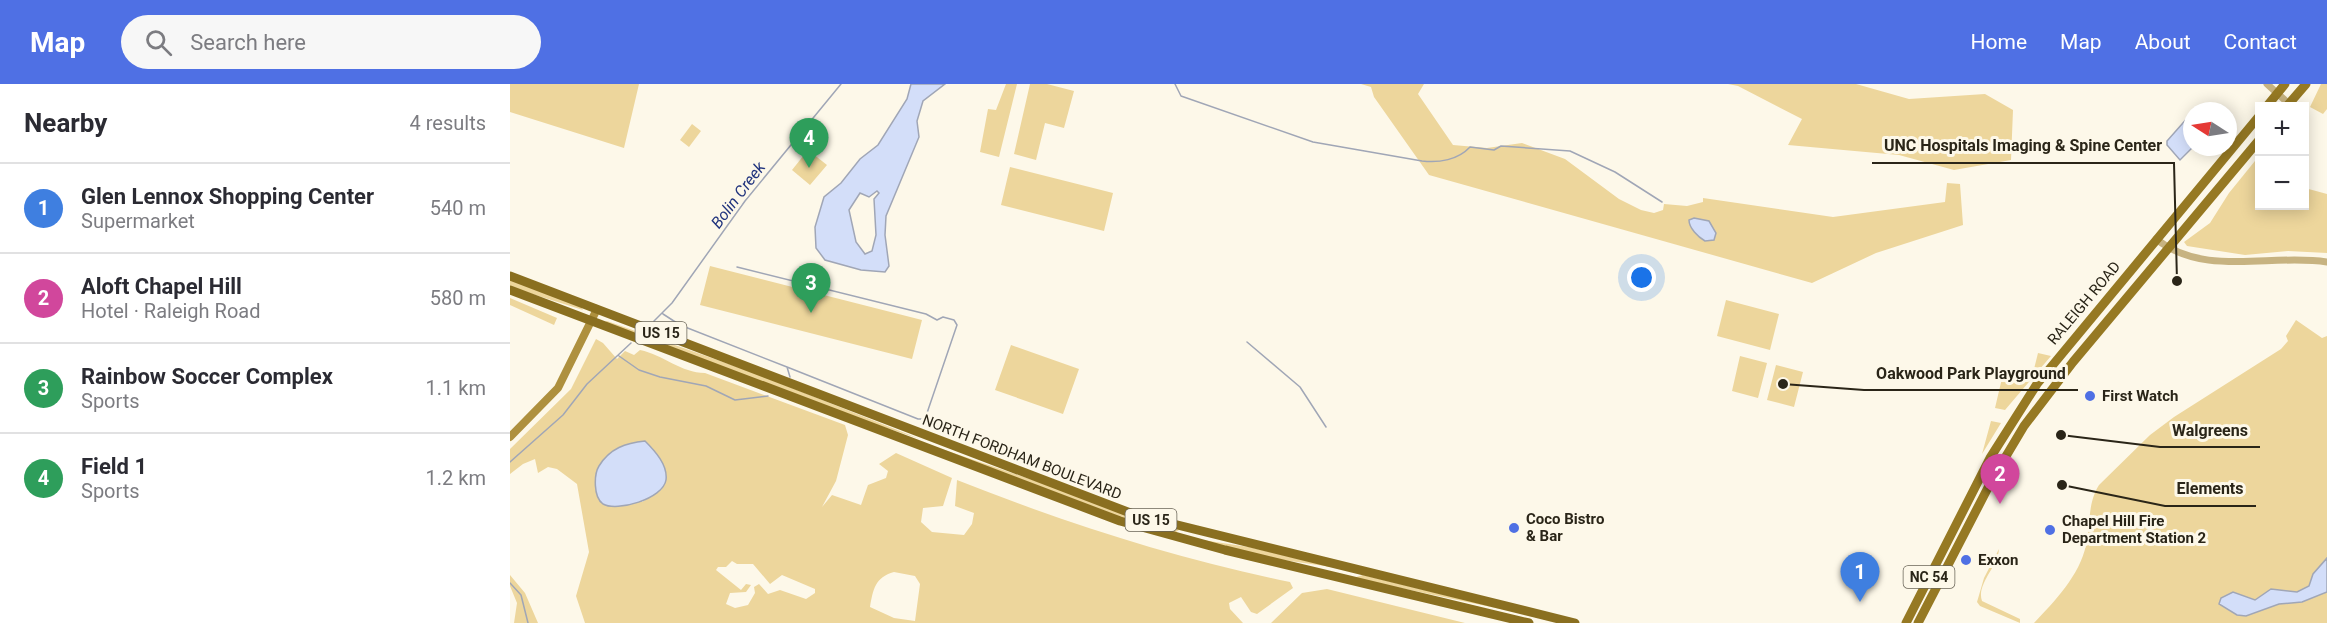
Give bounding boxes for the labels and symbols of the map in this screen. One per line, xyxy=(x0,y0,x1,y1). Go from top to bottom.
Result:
north arrow xyxy=(2183,102,2237,156)
pin: 4 xyxy=(790,118,828,168)
callout: UNC Hospitals Imaging & Spine Center xyxy=(1872,129,2174,163)
text: UNC Hospitals Imaging & Spine Center xyxy=(1884,136,2162,155)
water label: Bolin Creek xyxy=(707,157,770,232)
street label: RALEIGH ROAD xyxy=(2044,258,2124,348)
your location xyxy=(1627,263,1656,292)
pin: 3 xyxy=(792,264,830,313)
road number: US 15 xyxy=(636,322,686,344)
callout: Oakwood Park Playground xyxy=(1864,356,2078,390)
text: Oakwood Park Playground xyxy=(1876,364,2066,383)
place label: First Watch xyxy=(2102,387,2178,405)
marker: First Watch xyxy=(2083,389,2097,403)
street label: NORTH FORDHAM BOULEVARD xyxy=(920,411,1124,503)
callout: Walgreens xyxy=(2160,413,2260,447)
text: Walgreens xyxy=(2172,421,2248,440)
pin: 2 xyxy=(1980,454,2020,504)
callout: Elements xyxy=(2165,472,2256,506)
text: Elements xyxy=(2177,479,2243,498)
road number: US 15 xyxy=(1126,509,1176,531)
place label: Coco Bistro & Bar xyxy=(1526,510,1604,545)
place label: Chapel Hill Fire Department Station 2 xyxy=(2062,512,2207,547)
marker: Coco Bistro & Bar xyxy=(1507,521,1521,535)
marker: Chapel Hill Fire Department Station 2 xyxy=(2043,523,2057,537)
place label: Exxon xyxy=(1978,551,2018,569)
pin: 1 xyxy=(1840,552,1880,602)
marker: Exxon xyxy=(1959,553,1973,567)
road number: NC 54 xyxy=(1904,566,1954,588)

